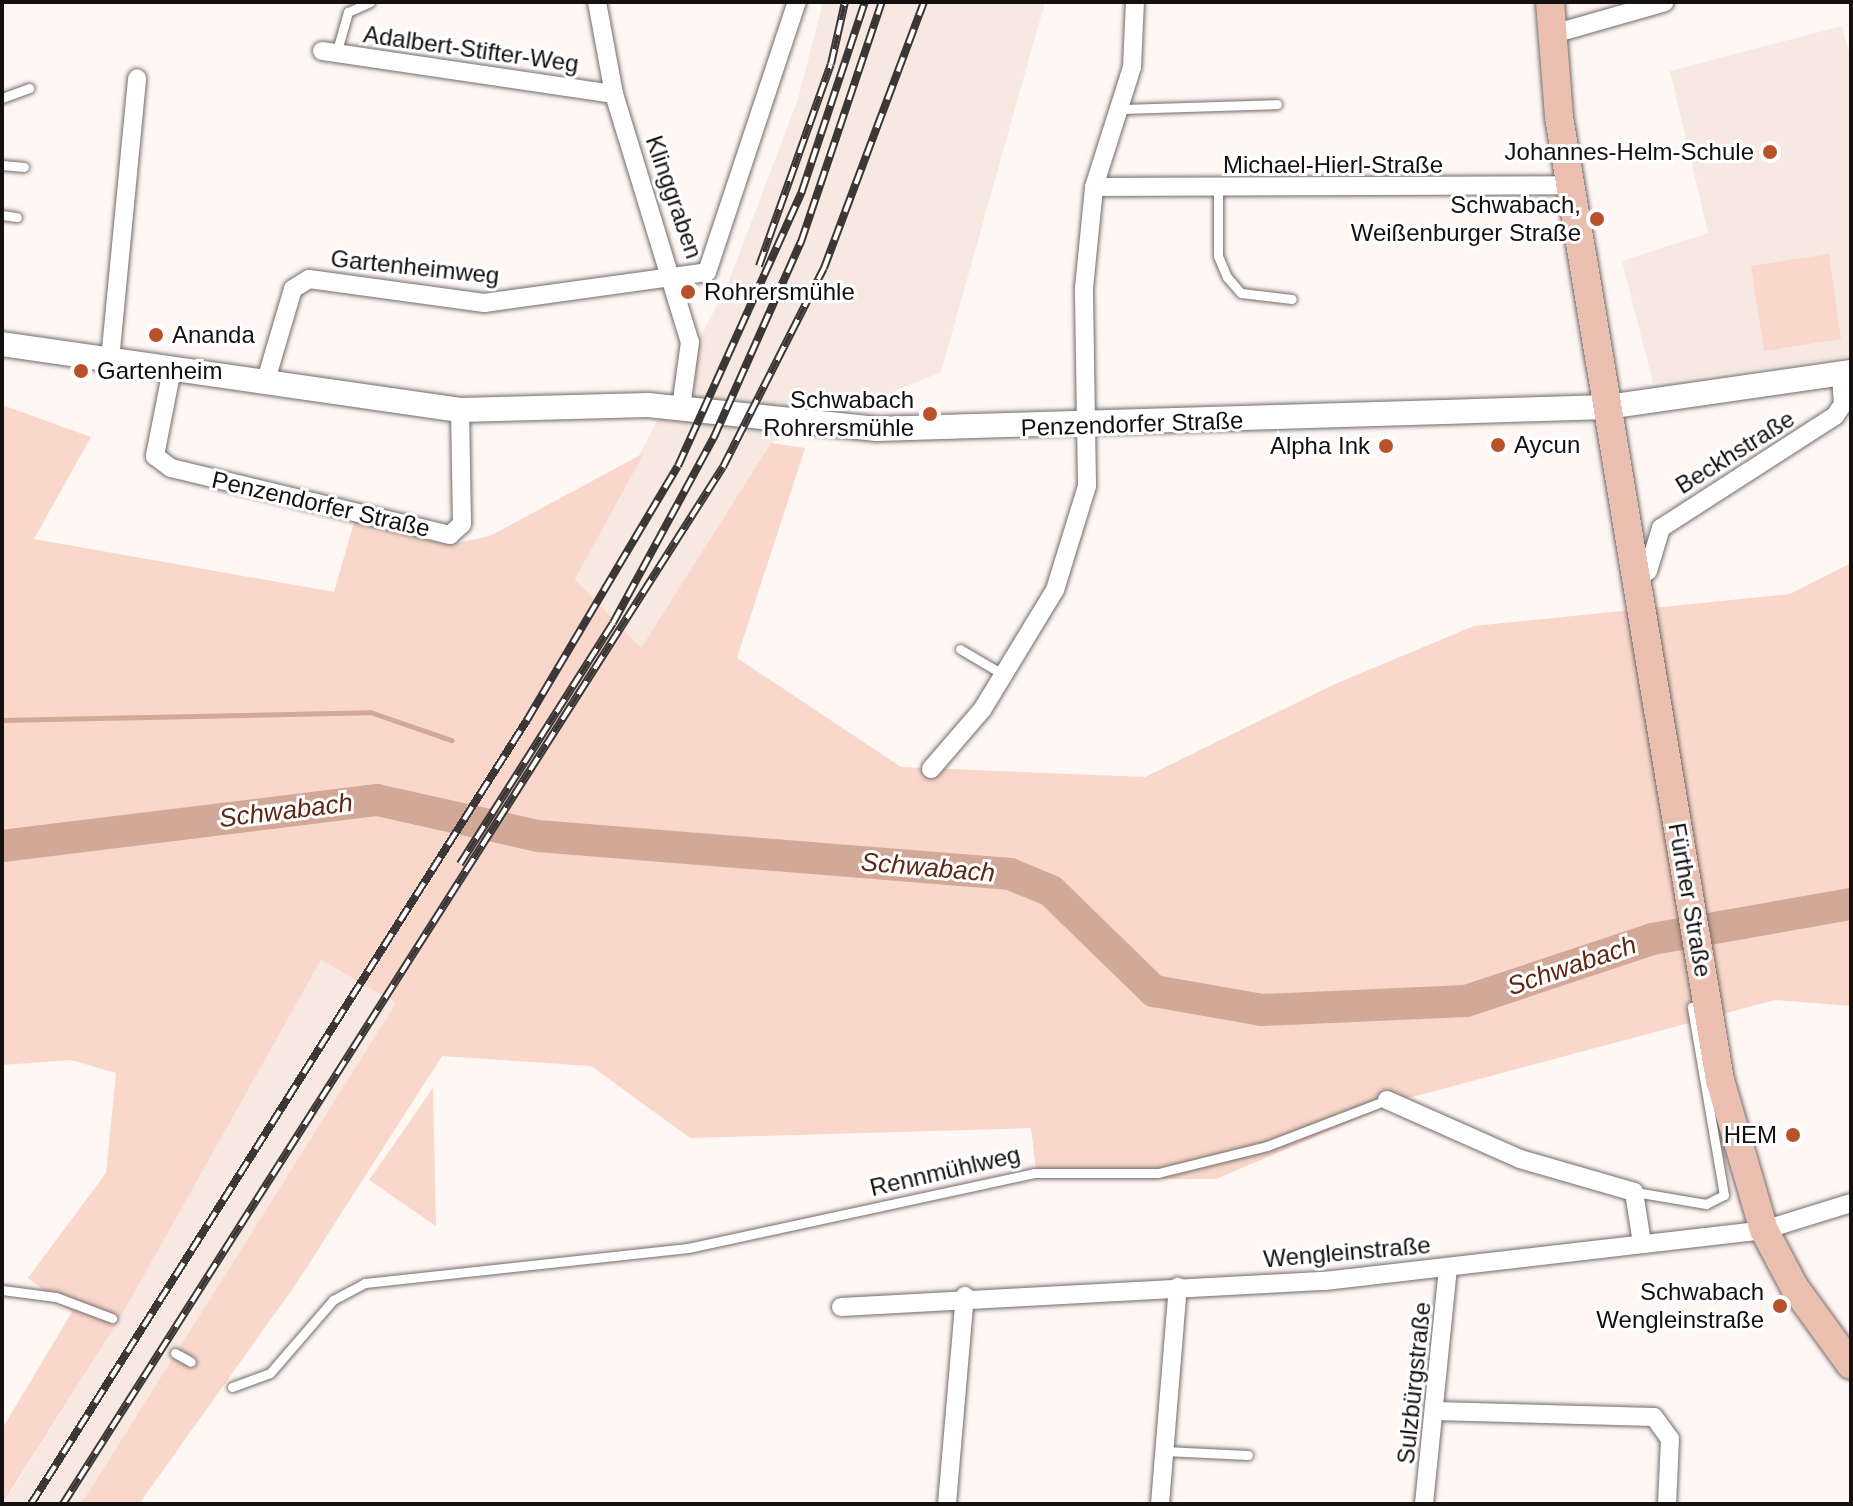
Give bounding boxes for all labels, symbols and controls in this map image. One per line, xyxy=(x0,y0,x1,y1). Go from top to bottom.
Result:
street label: Adalbert-Stifter-Weg xyxy=(362,20,580,78)
street label: Klinggraben xyxy=(640,132,708,262)
place label: Johannes-Helm-Schule xyxy=(1505,138,1754,166)
marker: Johannes-Helm-Schule xyxy=(1761,143,1779,161)
street label: Michael-Hierl-Straße xyxy=(1223,151,1443,179)
place label: Schwabach, Weißenburger Straße xyxy=(1351,191,1581,247)
marker: Schwabach, Weißenburger Straße xyxy=(1588,210,1606,228)
street label: Gartenheimweg xyxy=(329,244,501,290)
place label: Rohrersmühle xyxy=(704,278,855,306)
marker: Rohrersmühle xyxy=(679,283,697,301)
place label: Ananda xyxy=(172,321,255,349)
marker: Ananda xyxy=(147,326,165,344)
place label: Gartenheim xyxy=(97,357,222,385)
marker: Gartenheim xyxy=(72,362,90,380)
place label: Schwabach Rohrersmühle xyxy=(763,386,914,442)
street label: Beckhstraße xyxy=(1670,404,1800,500)
marker: Schwabach Rohrersmühle xyxy=(921,405,939,423)
street label: Penzendorfer Straße xyxy=(1020,406,1244,442)
place label: Aycun xyxy=(1514,431,1580,459)
place label: Alpha Ink xyxy=(1270,432,1370,460)
marker: Aycun xyxy=(1489,436,1507,454)
marker: Alpha Ink xyxy=(1377,437,1395,455)
street label: Penzendorfer Straße xyxy=(209,465,433,543)
water label: Schwabach xyxy=(217,787,355,835)
street label: Fürther Straße xyxy=(1662,821,1718,979)
water label: Schwabach xyxy=(860,847,996,889)
water label: Schwabach xyxy=(1503,929,1641,1003)
place label: HEM xyxy=(1724,1121,1777,1149)
marker: HEM xyxy=(1784,1126,1802,1144)
street label: Rennmühlweg xyxy=(867,1140,1023,1202)
street label: Wengleinstraße xyxy=(1262,1230,1432,1274)
place label: Schwabach Wengleinstraße xyxy=(1596,1278,1764,1334)
marker: Schwabach Wengleinstraße xyxy=(1771,1297,1789,1315)
street label: Sulzbürgstraße xyxy=(1391,1301,1437,1465)

